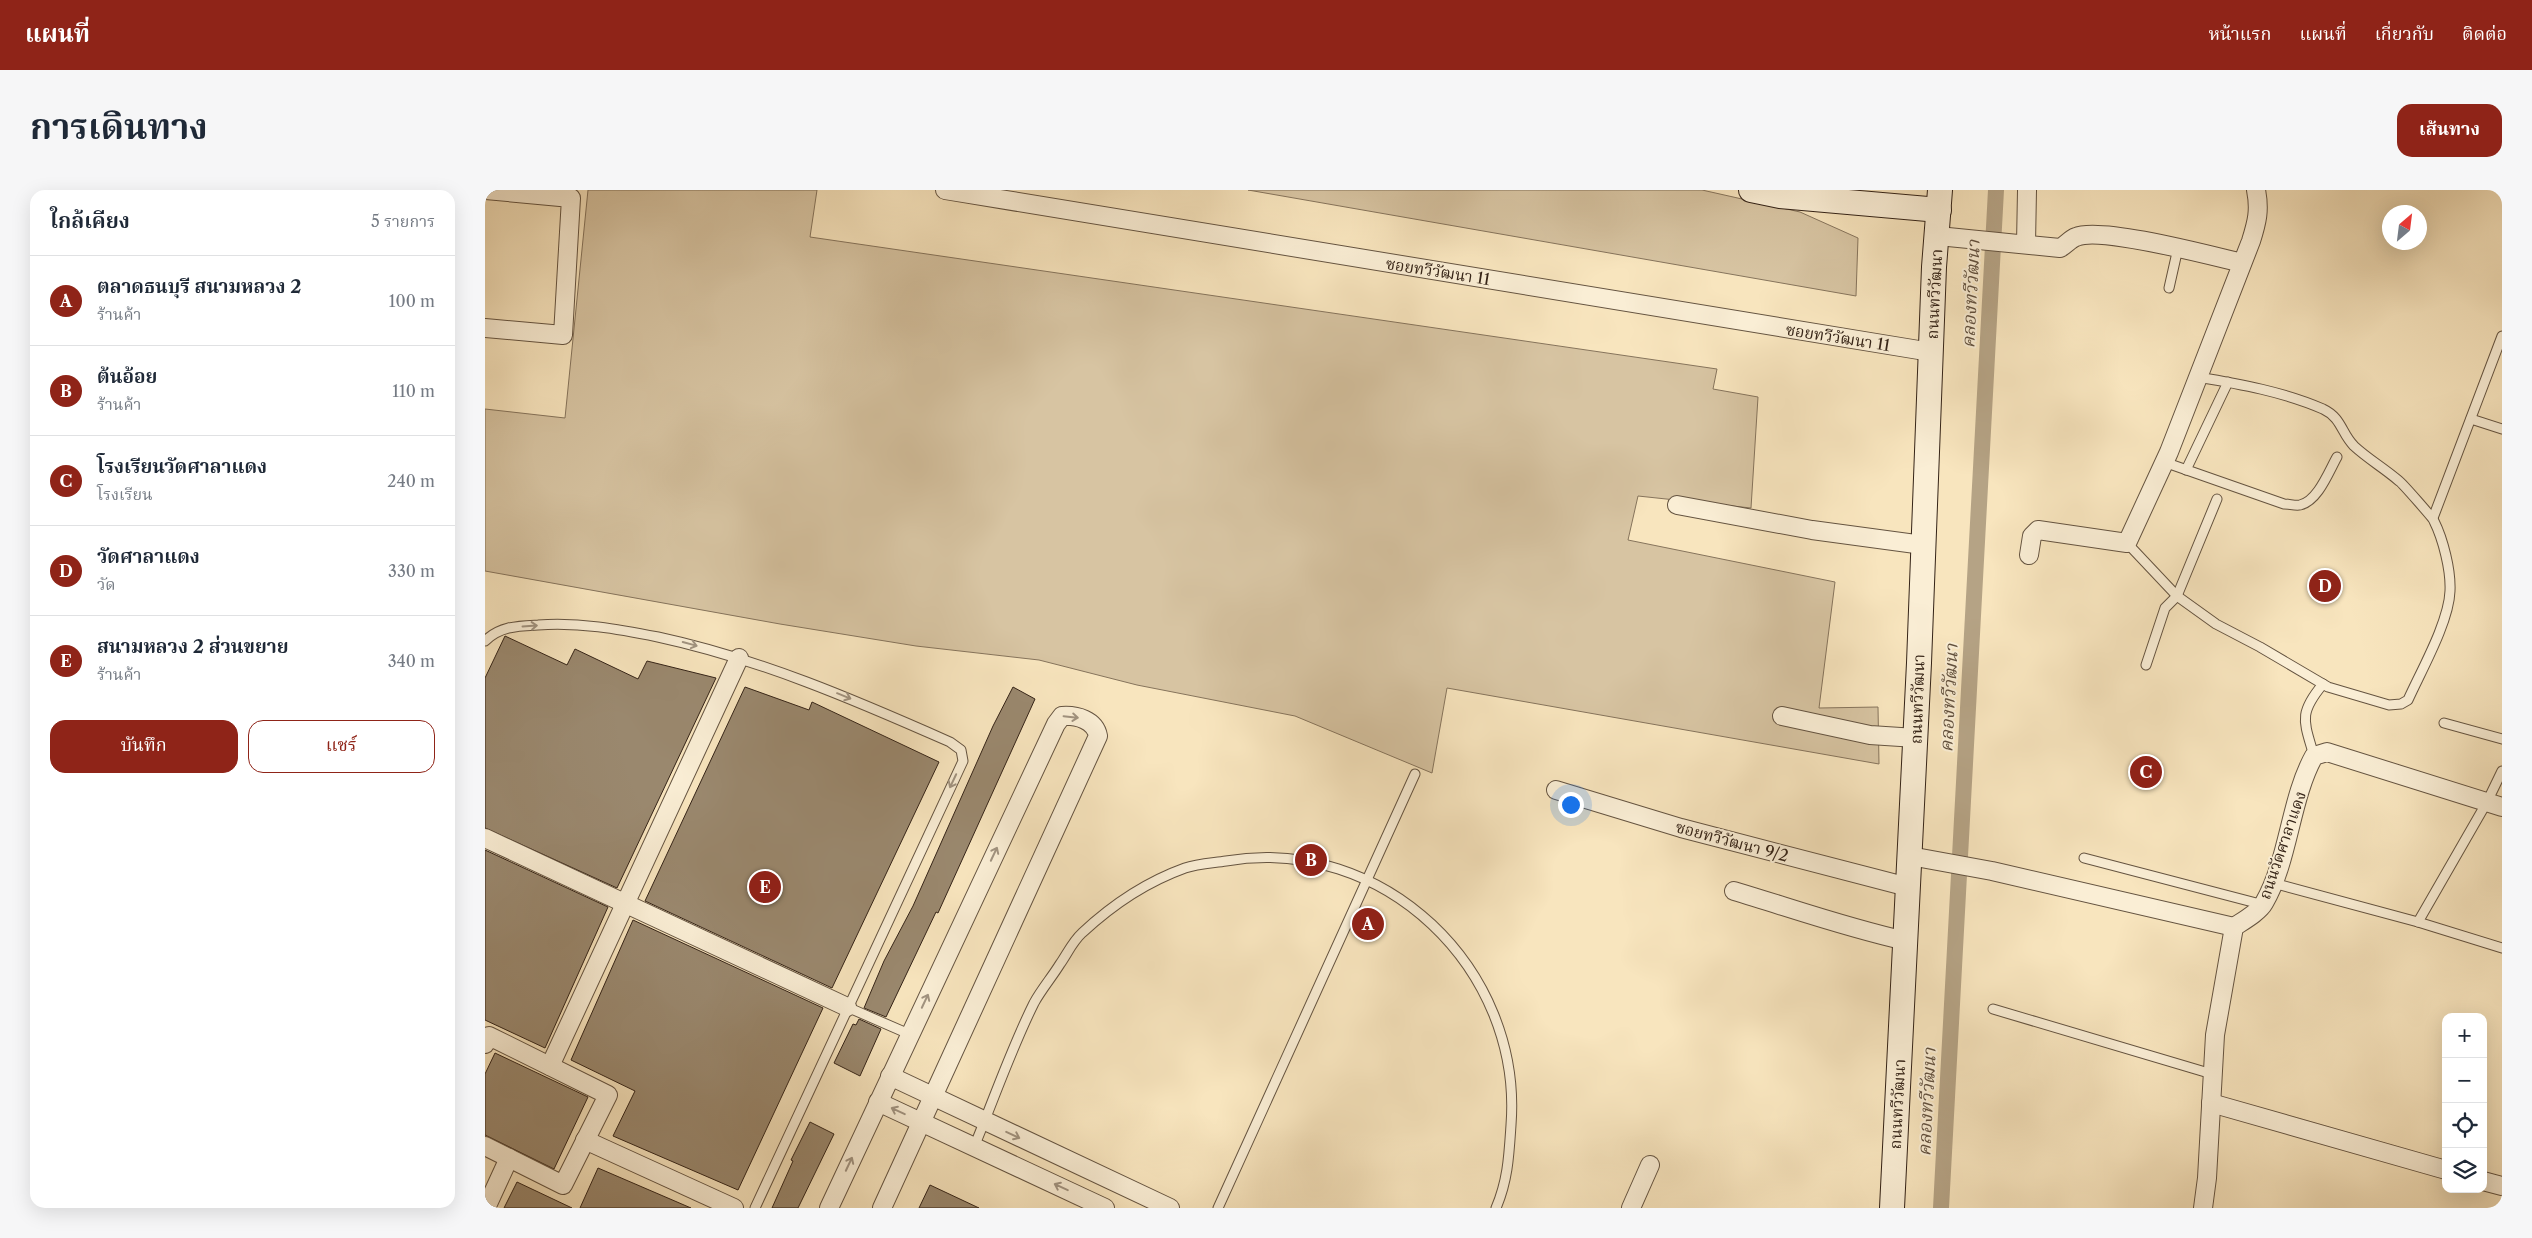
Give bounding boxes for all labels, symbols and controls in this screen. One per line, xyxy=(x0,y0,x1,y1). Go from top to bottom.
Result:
text: แผนที่ xyxy=(25,19,90,48)
text: หน้าแรก xyxy=(2208,23,2271,45)
text: แผนที่ xyxy=(2299,23,2347,45)
text: เกี่ยวกับ xyxy=(2375,23,2434,45)
text: ติดต่อ xyxy=(2462,23,2507,45)
button: เส้นทาง xyxy=(2397,104,2502,157)
text: การเดินทาง xyxy=(30,105,208,148)
north arrow xyxy=(2382,205,2427,250)
text: ใกล้เคียง xyxy=(50,208,130,233)
text: 5 รายการ xyxy=(371,211,435,231)
water label: คลองทวีวัฒนา xyxy=(1957,238,1985,349)
street label: ถนนทวีวัฒนา xyxy=(1922,248,1946,340)
street label: ซอยทวีวัฒนา 11 xyxy=(1384,253,1492,289)
text: ตลาดธนบุรี สนามหลวง 2 xyxy=(97,275,301,298)
text: A xyxy=(60,291,72,311)
text: 100 m xyxy=(389,291,435,311)
text: ร้านค้า xyxy=(97,304,141,324)
street label: ซอยทวีวัฒนา 11 xyxy=(1784,319,1892,355)
text: ต้นอ้อย xyxy=(97,365,157,388)
text: B xyxy=(60,381,72,401)
text: 110 m xyxy=(392,381,435,401)
text: ร้านค้า xyxy=(97,394,141,414)
text: โรงเรียนวัดศาลาแดง xyxy=(97,455,267,478)
text: C xyxy=(60,471,72,491)
text: 240 m xyxy=(387,471,435,491)
text: โรงเรียน xyxy=(97,484,153,504)
text: วัดศาลาแดง xyxy=(97,545,200,568)
text: D xyxy=(59,561,73,581)
text: 330 m xyxy=(388,561,435,581)
pin: D xyxy=(2309,567,2341,605)
text: วัด xyxy=(97,574,116,594)
one-way arrow xyxy=(521,621,537,630)
text: สนามหลวง 2 ส่วนขยาย xyxy=(97,635,289,658)
one-way arrow xyxy=(682,640,698,650)
water label: คลองทวีวัฒนา xyxy=(1935,642,1963,753)
text: E xyxy=(60,651,72,671)
text: 340 m xyxy=(388,651,435,671)
street label: ถนนทวีวัฒนา xyxy=(1905,654,1929,744)
text: ร้านค้า xyxy=(97,664,141,684)
one-way arrow xyxy=(836,692,851,701)
one-way arrow xyxy=(1062,712,1078,722)
button: บันทึก xyxy=(50,720,238,773)
button: แชร์ xyxy=(248,720,435,773)
pin: C xyxy=(2130,753,2162,791)
one-way arrow xyxy=(948,773,958,788)
street label: ถนนวัดศาลาแดง xyxy=(2254,788,2310,902)
your location xyxy=(1558,792,1584,818)
street label: ซอยทวีวัฒนา 9/2 xyxy=(1673,816,1791,866)
pin: B xyxy=(1295,841,1327,879)
one-way arrow xyxy=(990,847,1000,862)
pin: E xyxy=(749,868,781,906)
pin: A xyxy=(1352,905,1384,943)
one-way arrow xyxy=(921,994,930,1009)
map controls xyxy=(2442,1013,2487,1193)
button: + xyxy=(2442,1013,2487,1058)
water label: คลองทวีวัฒนา xyxy=(1913,1046,1941,1157)
street label: ถนนทวีวัฒนา xyxy=(1885,1058,1909,1150)
button: − xyxy=(2442,1058,2487,1103)
button: locate xyxy=(2442,1103,2487,1148)
one-way arrow xyxy=(891,1106,906,1116)
one-way arrow xyxy=(1005,1130,1020,1140)
button: layers xyxy=(2442,1148,2487,1193)
one-way arrow xyxy=(845,1157,854,1172)
one-way arrow xyxy=(1054,1182,1069,1192)

